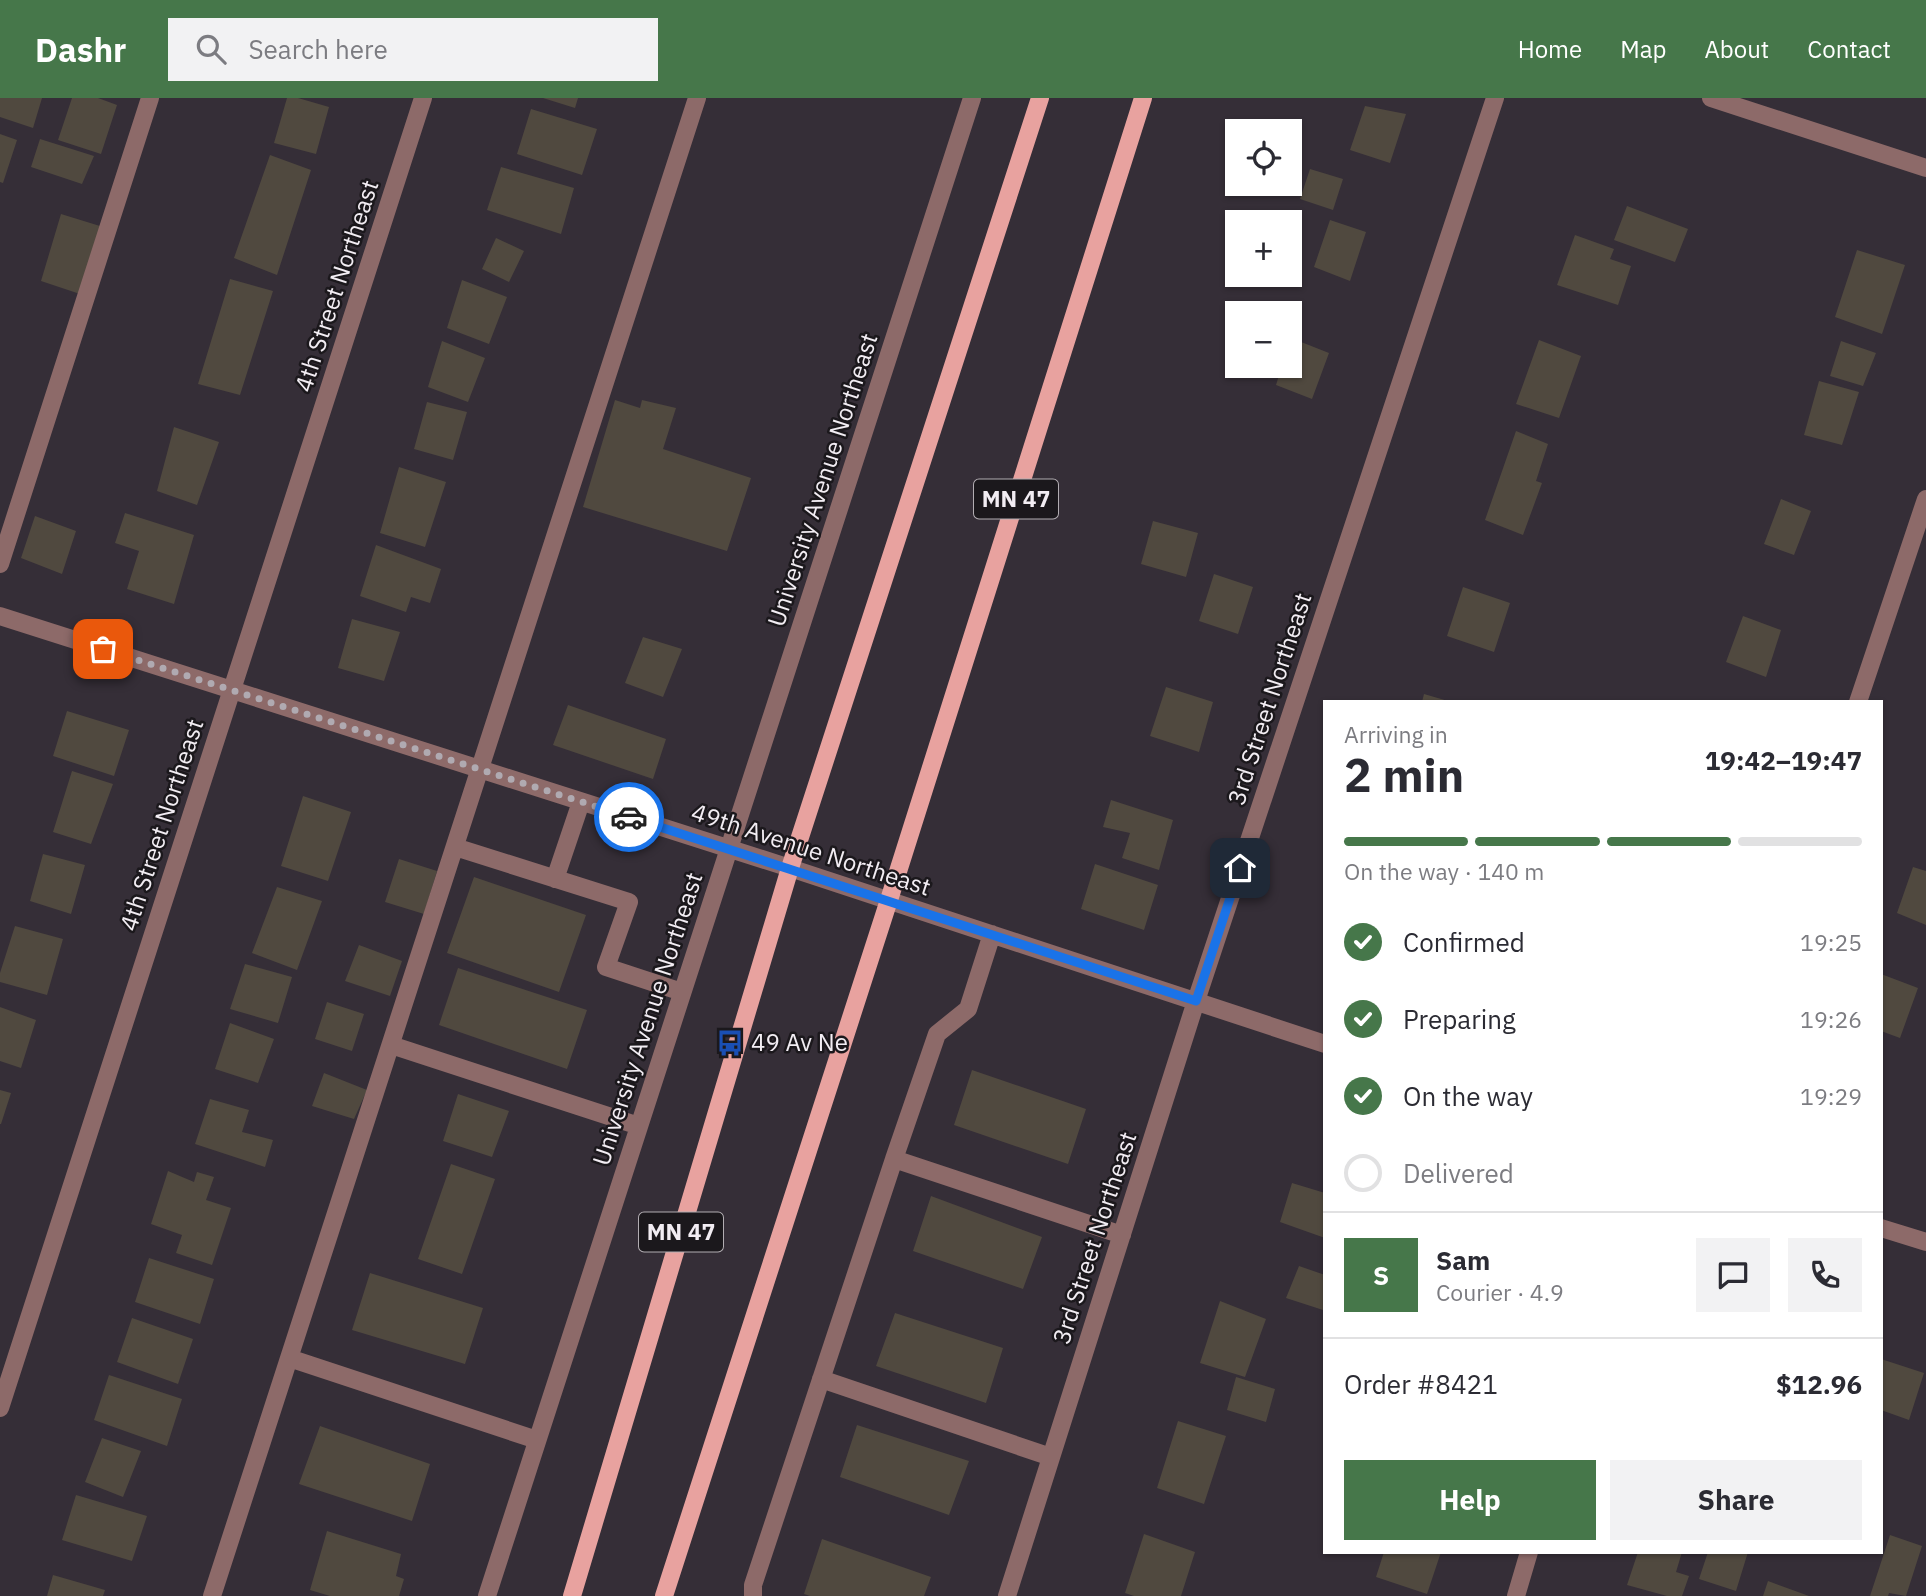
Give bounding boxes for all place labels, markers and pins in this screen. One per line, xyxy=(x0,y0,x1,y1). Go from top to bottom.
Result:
pin xyxy=(73,619,133,679)
pin xyxy=(1210,838,1270,898)
place label: 49 Av Ne xyxy=(751,1026,848,1058)
bus stop icon: 49 Av Ne xyxy=(715,1028,745,1058)

